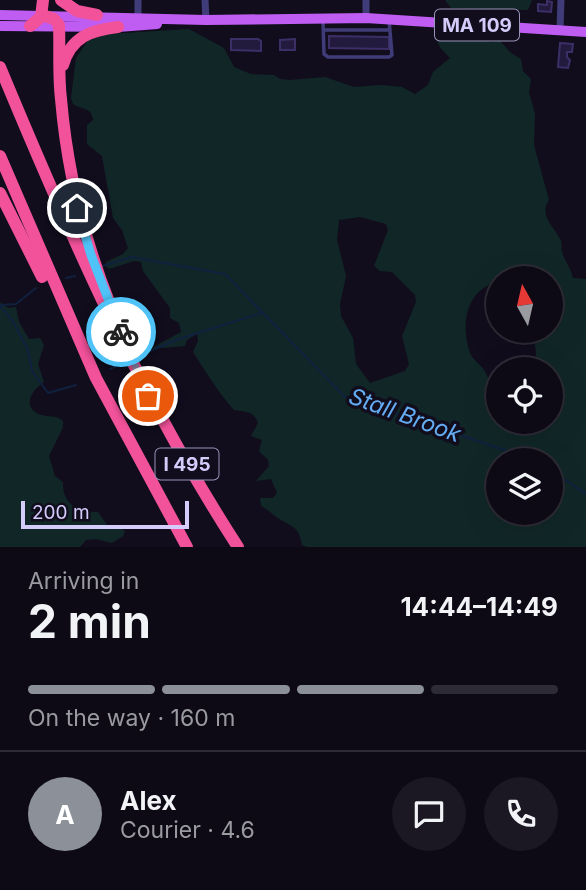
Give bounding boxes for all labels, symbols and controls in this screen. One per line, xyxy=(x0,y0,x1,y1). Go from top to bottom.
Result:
road number: MA 109 xyxy=(435,10,519,41)
pin xyxy=(47,178,107,238)
icon: home xyxy=(58,189,96,227)
north arrow xyxy=(486,266,564,343)
map controls xyxy=(486,266,563,525)
courier xyxy=(86,297,156,367)
icon: bike xyxy=(102,313,140,351)
button: locate xyxy=(486,357,563,434)
pin xyxy=(118,366,178,426)
icon: bag xyxy=(129,377,167,415)
water label: Stall Brook xyxy=(345,382,465,448)
button: layers xyxy=(486,448,563,525)
road number: I 495 xyxy=(156,449,218,480)
scale bar xyxy=(21,498,189,530)
text: 200 m xyxy=(32,501,90,524)
text: Arriving in xyxy=(28,567,139,595)
text: 14:44–14:49 xyxy=(400,591,558,622)
text: 2 min xyxy=(28,593,151,649)
text: On the way · 160 m xyxy=(28,704,235,732)
button: chat xyxy=(392,777,466,851)
button: phone xyxy=(484,777,558,851)
text: Alex xyxy=(120,785,177,816)
text: A xyxy=(55,799,75,830)
text: Courier · 4.6 xyxy=(120,816,255,844)

